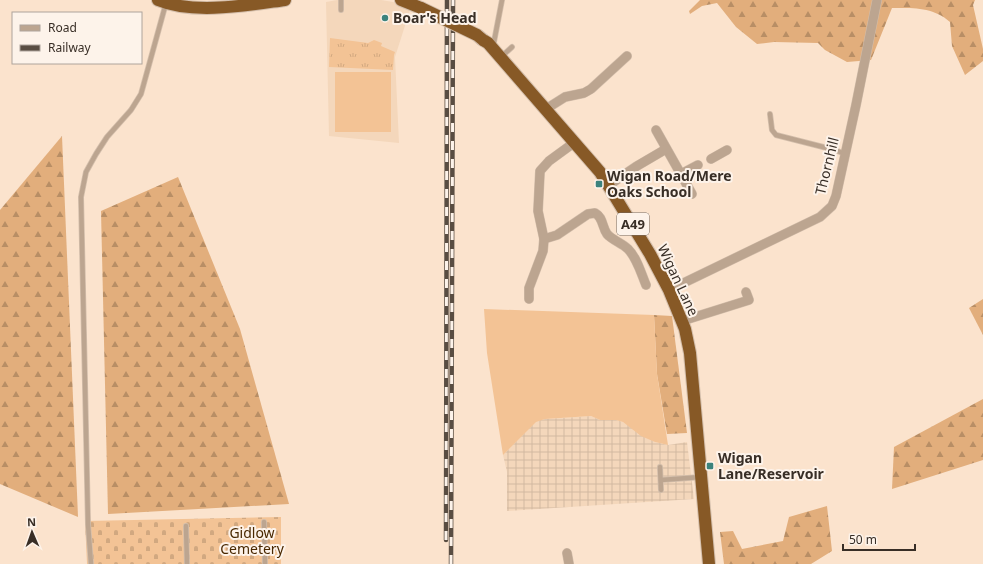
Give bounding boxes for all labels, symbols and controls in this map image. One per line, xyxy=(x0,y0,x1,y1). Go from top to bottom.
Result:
place label: Boar's Head xyxy=(393,8,477,27)
legend xyxy=(12,12,142,64)
marker: Boar's Head xyxy=(380,13,390,23)
text: Road xyxy=(48,19,77,36)
text: Railway xyxy=(48,39,92,56)
street label: Thornhill xyxy=(810,135,843,197)
place label: Wigan Road/Mere Oaks School xyxy=(607,166,732,201)
marker: Wigan Road/Mere Oaks School xyxy=(594,179,604,189)
road number: A49 xyxy=(617,213,649,235)
street label: Wigan Lane xyxy=(654,241,703,319)
place label: Wigan Lane/Reservoir xyxy=(718,448,825,483)
marker: Wigan Lane/Reservoir xyxy=(705,461,715,471)
north arrow xyxy=(12,512,52,552)
text: N xyxy=(27,514,36,529)
park label: Gidlow Cemetery xyxy=(220,523,285,558)
scale bar xyxy=(843,526,915,552)
text: 50 m xyxy=(849,531,877,548)

